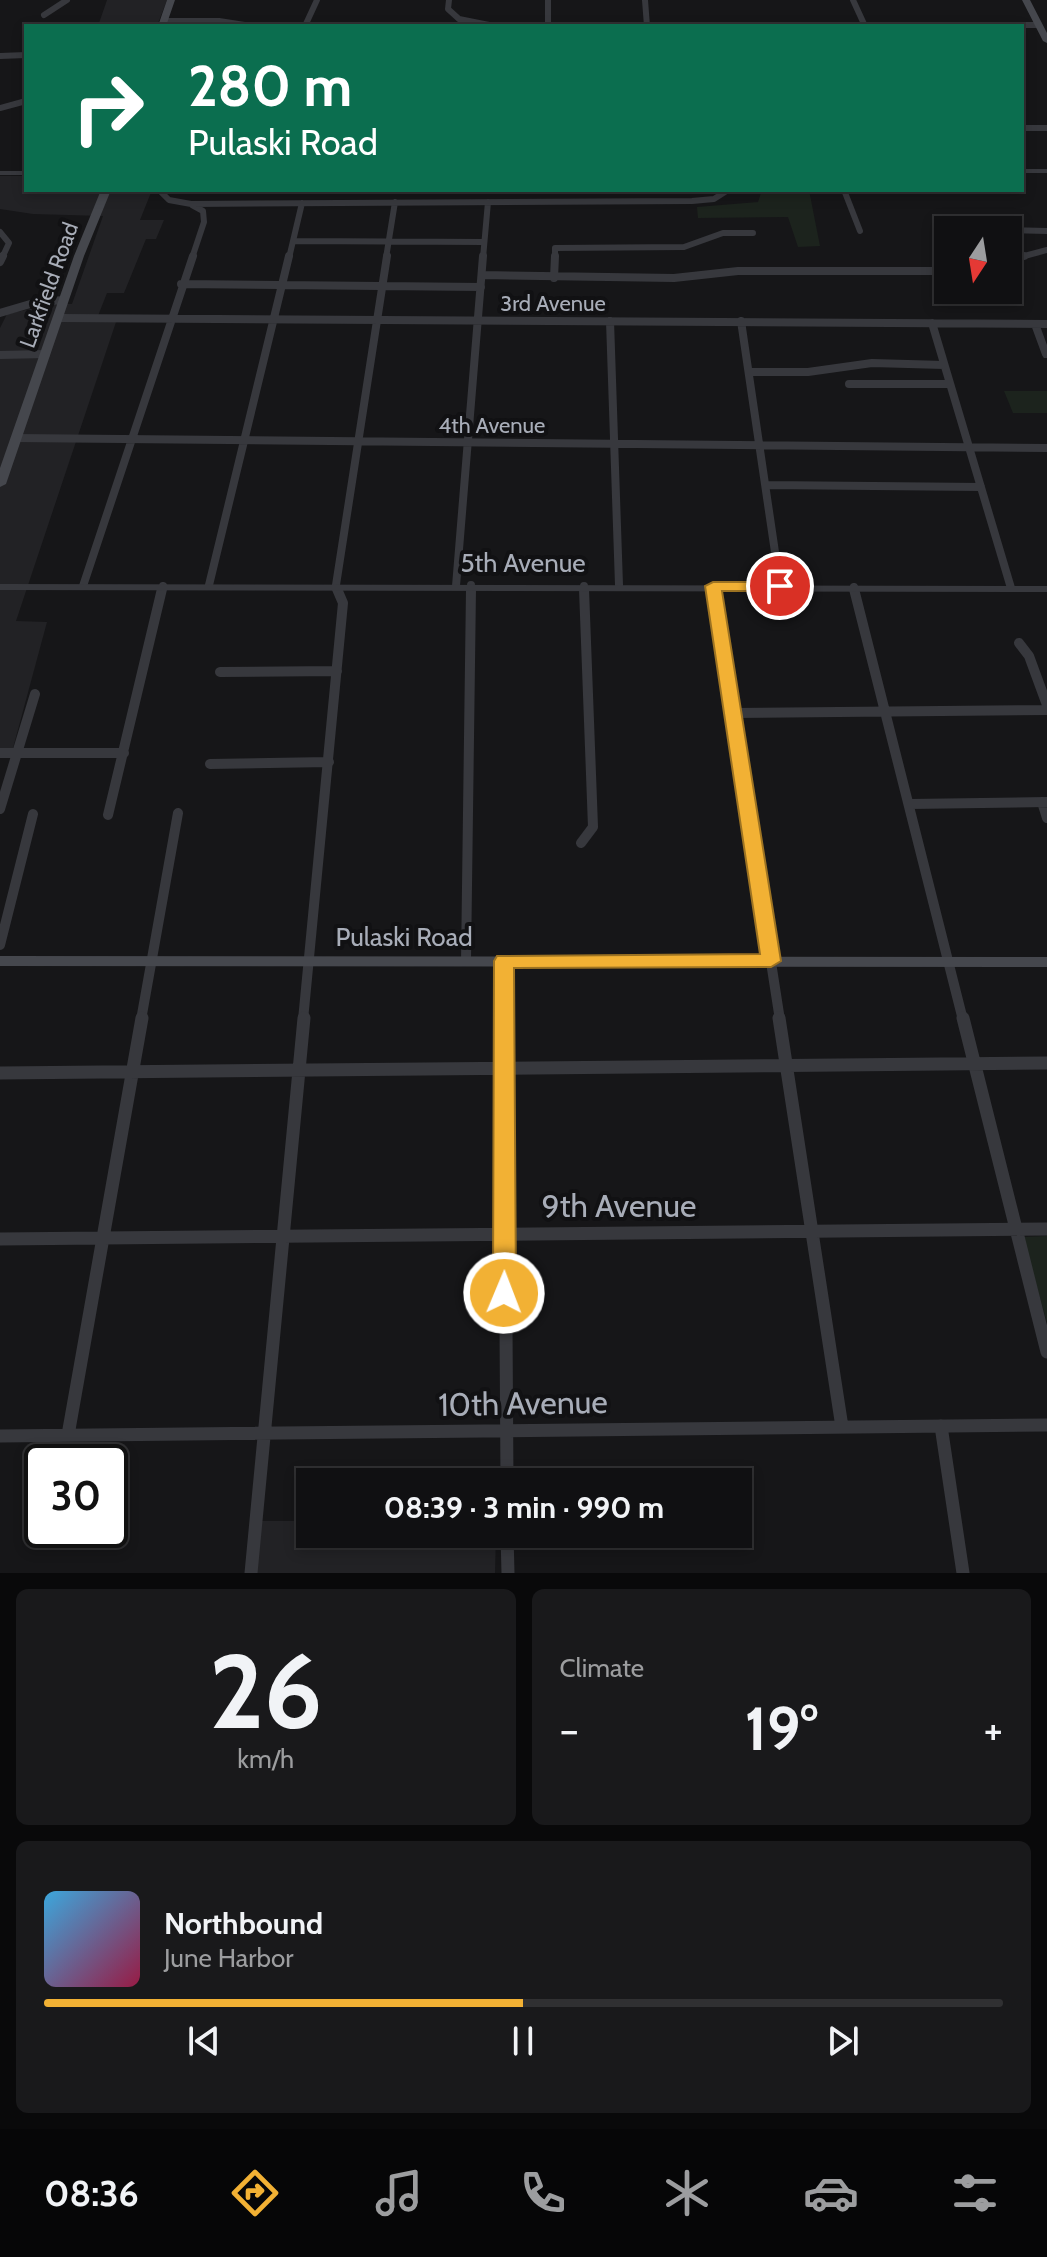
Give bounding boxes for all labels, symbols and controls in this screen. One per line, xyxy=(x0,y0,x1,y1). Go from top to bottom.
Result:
text: 280 m xyxy=(188,52,352,120)
icon: right xyxy=(56,56,160,160)
text: Pulaski Road xyxy=(188,120,378,164)
north arrow xyxy=(934,216,1022,304)
map controls xyxy=(934,216,1022,304)
street label: Larkfield Road xyxy=(14,219,84,351)
street label: 3rd Avenue xyxy=(500,290,606,317)
street label: 4th Avenue xyxy=(439,412,545,439)
street label: 5th Avenue xyxy=(460,547,586,579)
pin xyxy=(746,552,814,620)
icon: arrive xyxy=(758,564,802,608)
street label: Pulaski Road xyxy=(335,921,473,953)
street label: 9th Avenue xyxy=(542,1186,696,1225)
position arrow xyxy=(462,1251,546,1335)
street label: 10th Avenue xyxy=(438,1382,608,1424)
speed limit sign: 30 xyxy=(24,1444,128,1548)
text: 08:39 · 3 min · 990 m xyxy=(384,1489,664,1526)
text: 26 xyxy=(209,1628,322,1754)
text: Climate xyxy=(560,1652,644,1684)
text: 19° xyxy=(745,1692,818,1765)
text: − xyxy=(560,1703,579,1756)
text: + xyxy=(984,1703,1003,1756)
text: km/h xyxy=(237,1743,294,1775)
text: Northbound xyxy=(164,1905,323,1942)
text: June Harbor xyxy=(164,1942,293,1974)
icon: previous xyxy=(182,2019,226,2063)
icon: pause xyxy=(501,2019,545,2063)
icon: next xyxy=(821,2019,865,2063)
icon: directions xyxy=(227,2165,283,2221)
icon: music xyxy=(371,2165,427,2221)
icon: phone xyxy=(515,2165,571,2221)
icon: climate xyxy=(659,2165,715,2221)
icon: car xyxy=(803,2165,859,2221)
icon: filters xyxy=(947,2165,1003,2221)
text: 08:36 xyxy=(44,2171,139,2215)

